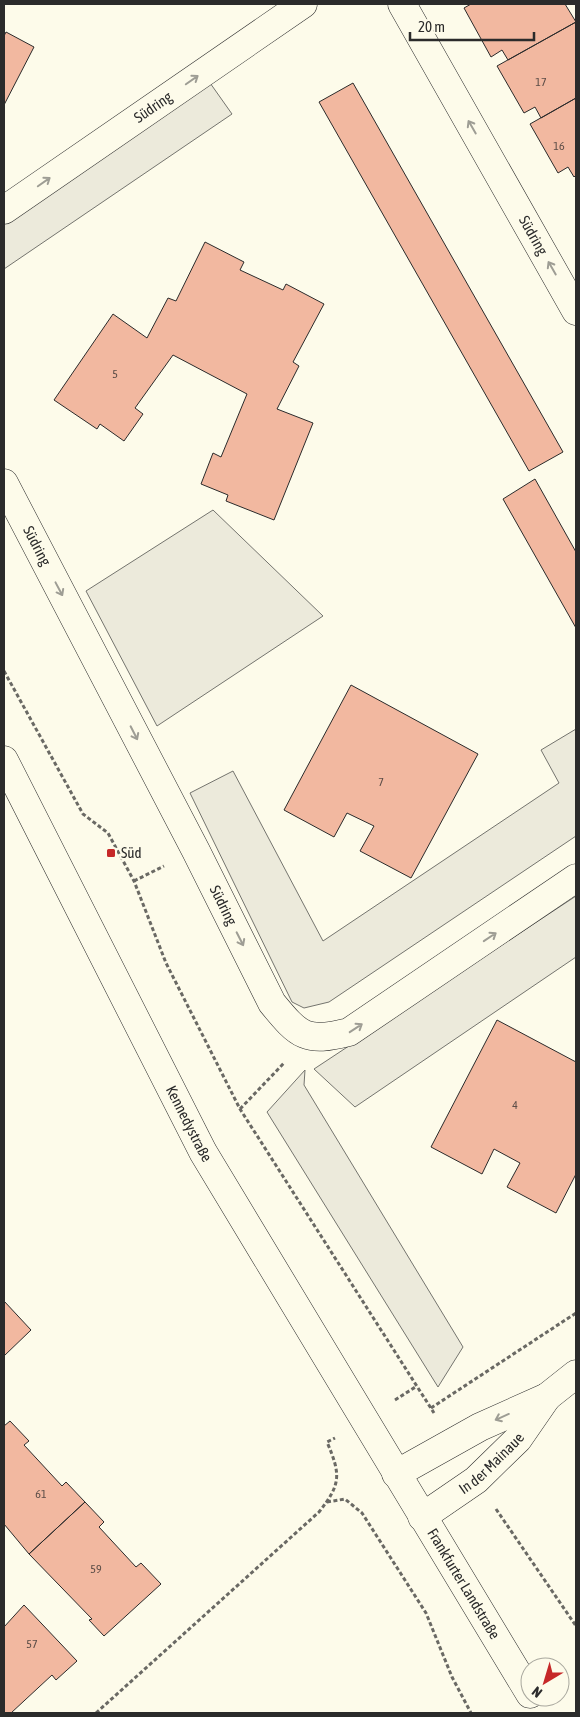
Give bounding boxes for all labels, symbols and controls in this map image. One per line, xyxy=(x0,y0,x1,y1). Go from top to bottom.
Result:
scale bar xyxy=(410,10,534,42)
text: 20 m xyxy=(418,18,445,35)
one-way arrow xyxy=(185,75,199,85)
house number: 17 xyxy=(535,75,547,89)
street label: Südring xyxy=(131,88,175,126)
one-way arrow xyxy=(467,119,477,134)
house number: 16 xyxy=(553,139,565,153)
one-way arrow xyxy=(37,177,51,187)
street label: Südring xyxy=(516,213,552,258)
one-way arrow xyxy=(547,261,557,276)
house number: 5 xyxy=(112,367,118,381)
street label: Südring xyxy=(20,523,55,569)
one-way arrow xyxy=(54,581,64,596)
one-way arrow xyxy=(130,725,139,740)
house number: 7 xyxy=(378,775,384,789)
place label: Süd xyxy=(121,844,142,861)
marker: Süd xyxy=(105,847,117,859)
street label: Südring xyxy=(207,883,241,928)
one-way arrow xyxy=(236,932,246,947)
one-way arrow xyxy=(483,932,497,942)
one-way arrow xyxy=(348,1023,362,1033)
street label: Kennedystraße xyxy=(163,1083,216,1165)
house number: 4 xyxy=(512,1098,518,1112)
one-way arrow xyxy=(495,1413,510,1423)
street label: In der Mainaue xyxy=(456,1430,528,1497)
house number: 61 xyxy=(35,1487,47,1501)
street label: Frankfurter Landstraße xyxy=(424,1525,504,1642)
house number: 59 xyxy=(90,1562,102,1576)
house number: 57 xyxy=(26,1637,38,1651)
north arrow xyxy=(520,1657,570,1707)
text: N xyxy=(529,1683,545,1701)

